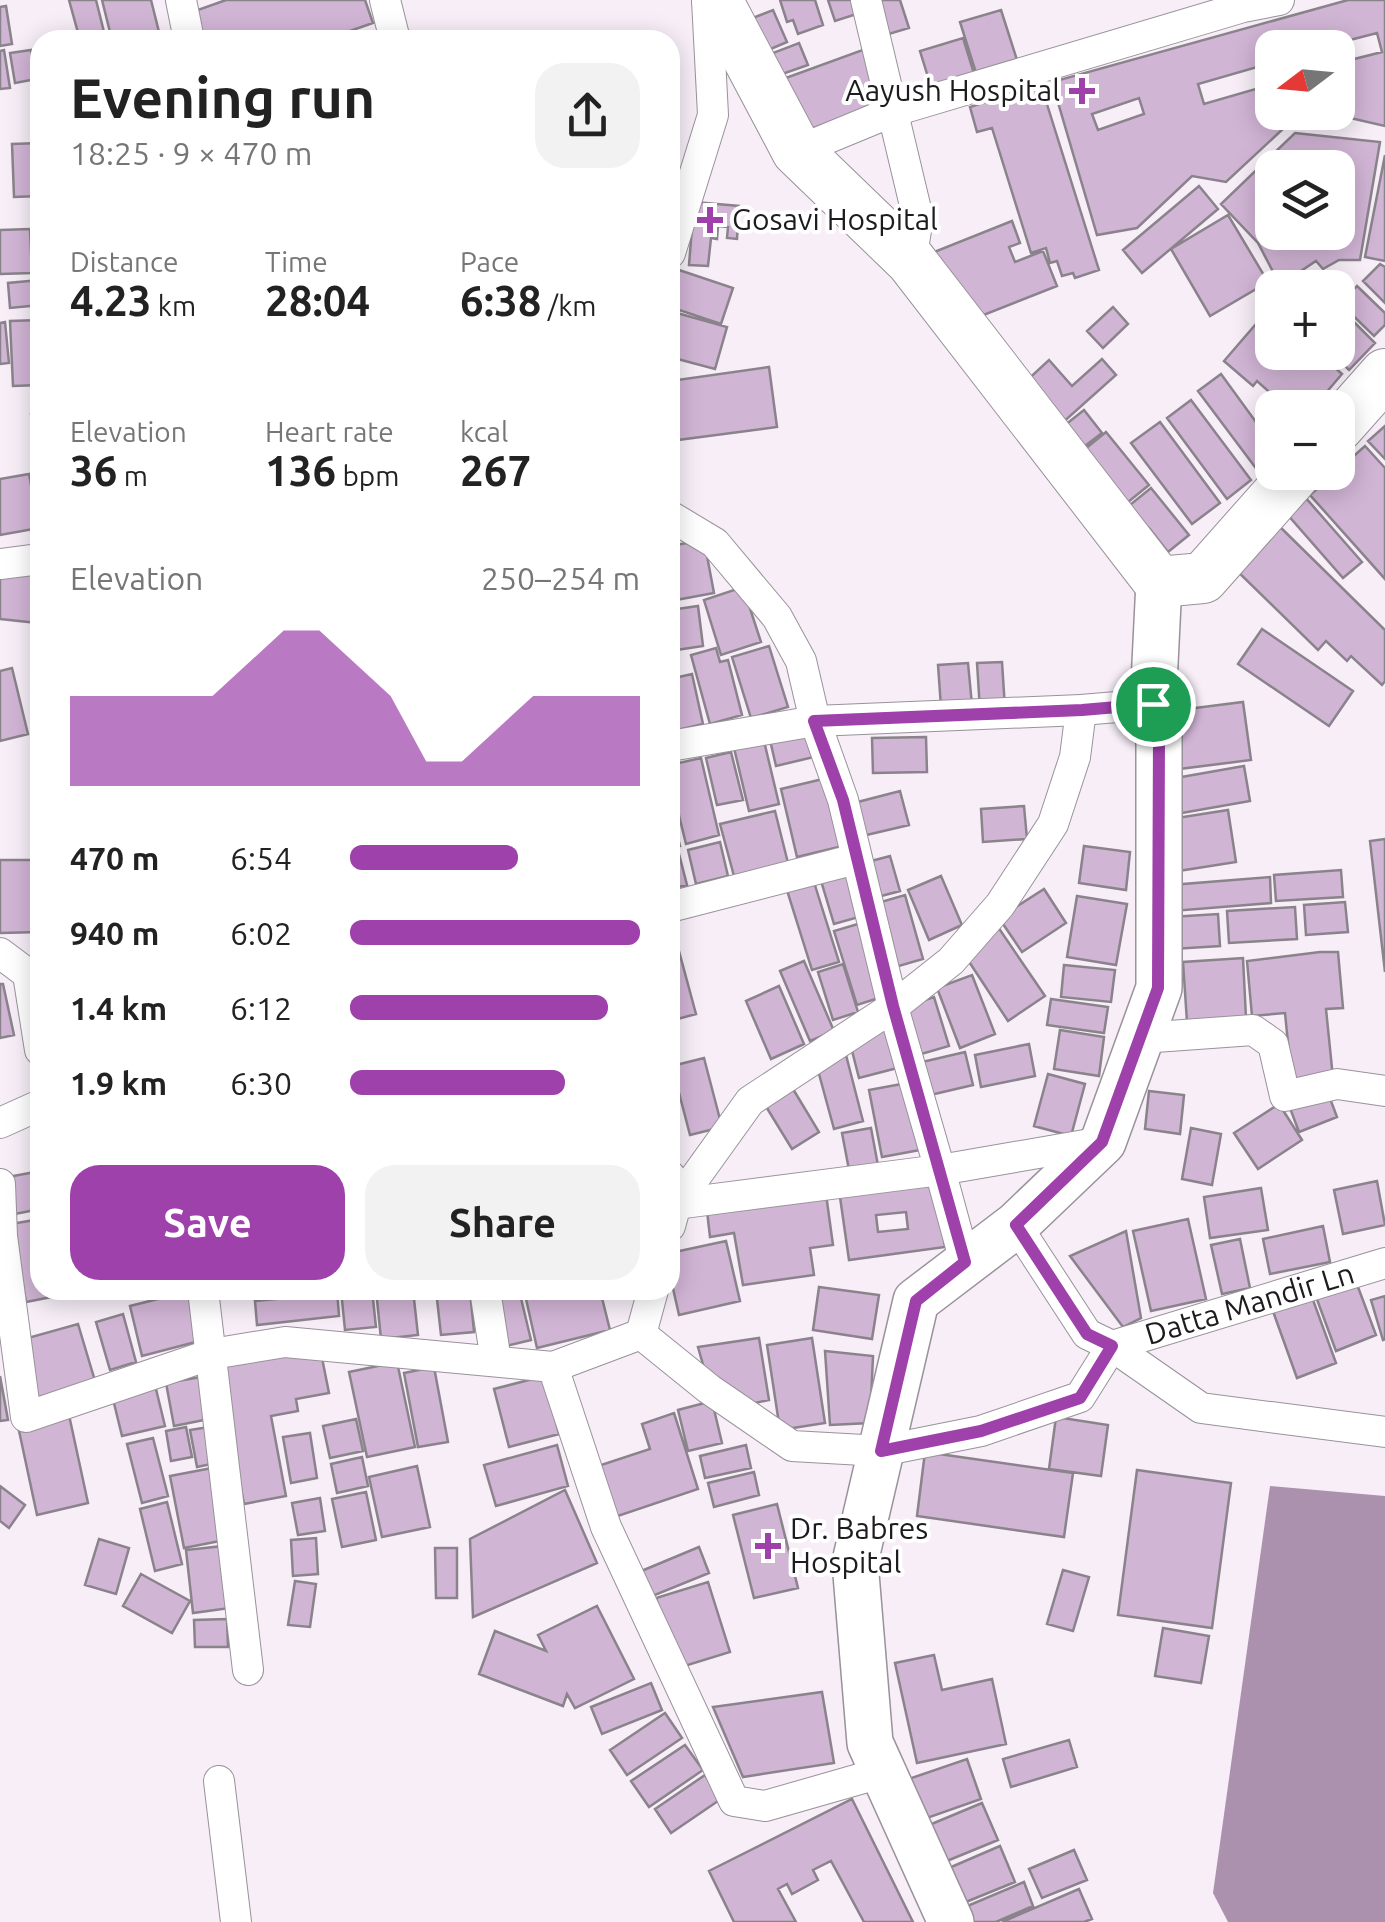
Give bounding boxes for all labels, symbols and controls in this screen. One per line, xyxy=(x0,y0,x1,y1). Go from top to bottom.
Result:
north arrow xyxy=(1255,30,1355,130)
map controls xyxy=(1255,30,1355,490)
button: share xyxy=(535,63,640,168)
text: Evening run xyxy=(70,67,375,128)
place label: Aayush Hospital xyxy=(845,73,1060,107)
marker: Aayush Hospital xyxy=(1069,78,1095,104)
text: 18:25 · 9 × 470 m xyxy=(70,135,312,171)
button: layers xyxy=(1255,150,1355,250)
place label: Gosavi Hospital xyxy=(732,202,938,236)
marker: Gosavi Hospital xyxy=(697,207,723,233)
text: Distance xyxy=(70,246,178,277)
text: Time xyxy=(265,246,328,277)
text: Pace xyxy=(460,246,519,277)
button: + xyxy=(1255,270,1355,370)
text: 4.23 xyxy=(70,277,151,324)
text: 28:04 xyxy=(265,277,370,324)
text: 6:38 xyxy=(460,277,541,324)
text: km xyxy=(151,290,196,321)
text: /km xyxy=(541,290,596,321)
button: − xyxy=(1255,390,1355,490)
text: Elevation xyxy=(70,416,187,447)
text: Heart rate xyxy=(265,416,394,447)
text: kcal xyxy=(460,416,508,447)
text: 36 xyxy=(70,447,117,494)
text: 136 xyxy=(265,447,336,494)
text: 267 xyxy=(460,447,531,494)
text: m xyxy=(117,460,148,491)
text: bpm xyxy=(336,460,399,491)
text: Elevation xyxy=(70,560,203,596)
text: 250–254 m xyxy=(481,560,640,596)
pin xyxy=(1111,662,1196,747)
icon: arrive xyxy=(1126,677,1181,732)
text: 470 m xyxy=(70,840,159,876)
text: 6:54 xyxy=(230,840,292,876)
text: 940 m xyxy=(70,915,159,951)
text: 6:02 xyxy=(230,915,292,951)
text: 1.4 km xyxy=(70,990,167,1026)
text: 6:12 xyxy=(230,990,292,1026)
text: 1.9 km xyxy=(70,1065,167,1101)
text: 6:30 xyxy=(230,1065,292,1101)
button: Save xyxy=(70,1165,345,1280)
button: Share xyxy=(365,1165,640,1280)
street label: Datta Mandir Ln xyxy=(1141,1255,1358,1351)
place label: Dr. Babres Hospital xyxy=(790,1511,928,1579)
marker: Dr. Babres Hospital xyxy=(755,1533,781,1559)

